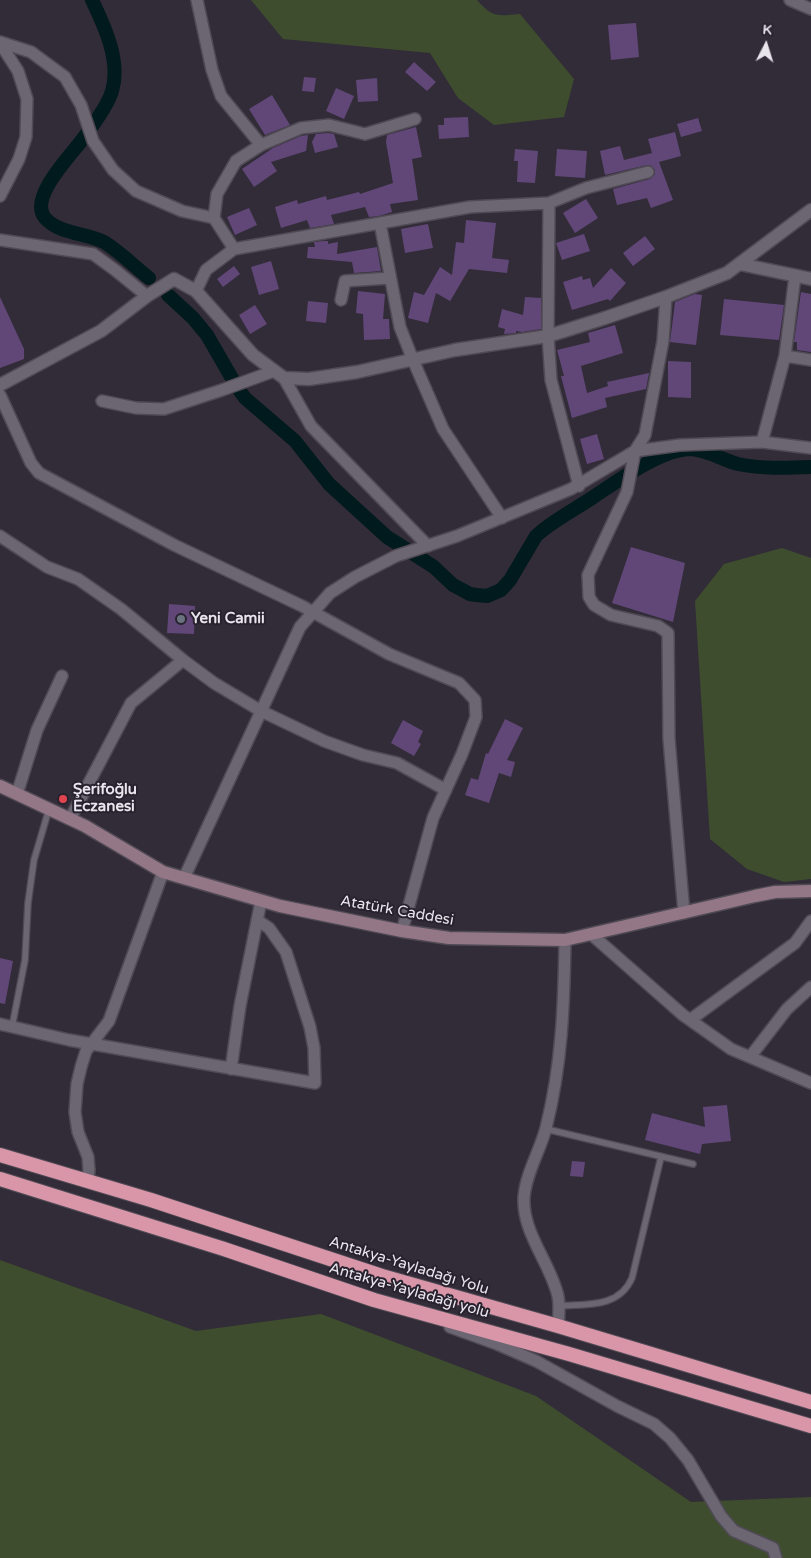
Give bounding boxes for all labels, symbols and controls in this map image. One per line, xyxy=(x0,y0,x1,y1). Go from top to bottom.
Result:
north arrow xyxy=(741,20,791,70)
text: K xyxy=(762,21,773,38)
place label: Yeni Camii xyxy=(191,610,265,628)
marker: Yeni Camii xyxy=(175,613,187,625)
place label: Şerifoğlu Eczanesi xyxy=(73,781,137,816)
marker: Şerifoğlu Eczanesi xyxy=(57,793,69,805)
street label: Atatürk Caddesi xyxy=(339,892,455,930)
street label: Antakya-Yayladağı Yolu xyxy=(327,1233,491,1299)
street label: Antakya-Yayladağı yolu xyxy=(327,1260,491,1322)

